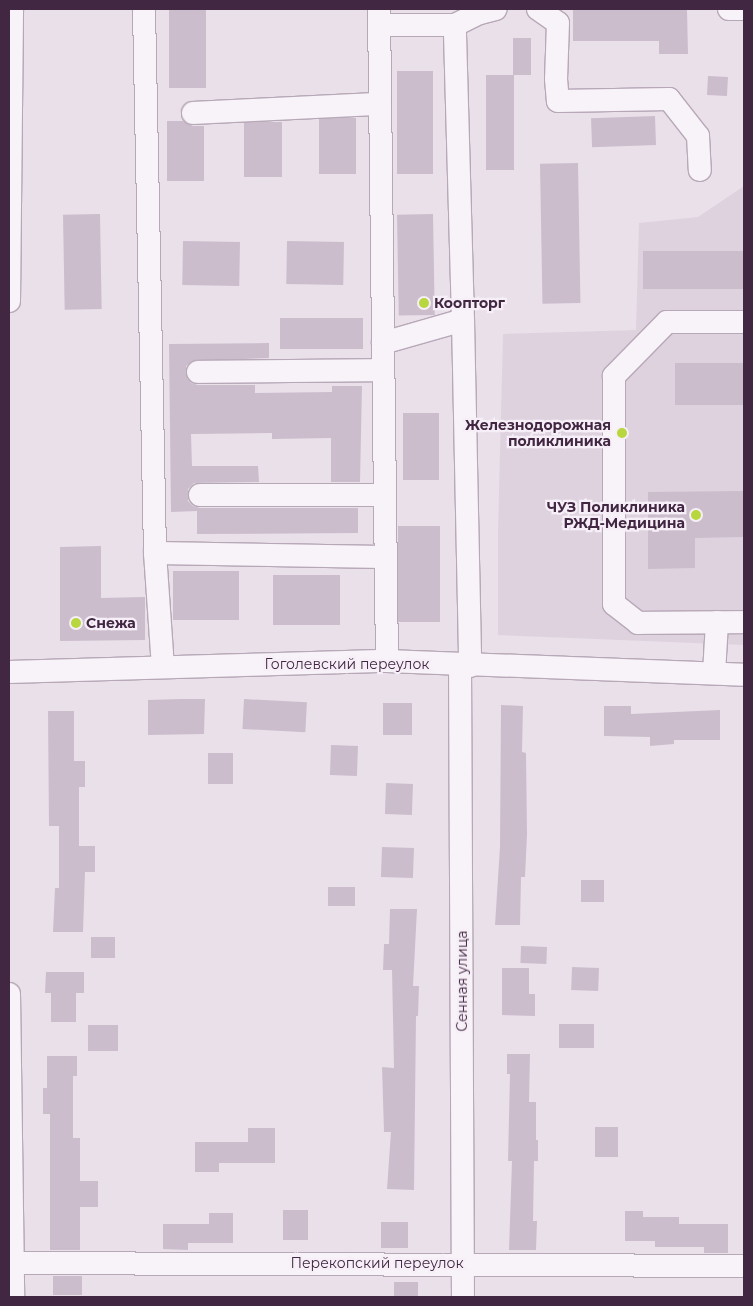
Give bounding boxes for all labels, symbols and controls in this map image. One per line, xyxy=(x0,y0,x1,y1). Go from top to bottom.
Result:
place label: Коопторг xyxy=(434,295,505,311)
marker: Коопторг xyxy=(418,297,430,309)
place label: Железнодорожная поликлиника xyxy=(465,417,611,450)
marker: Железнодорожная поликлиника xyxy=(615,426,629,440)
place label: ЧУЗ Поликлиника РЖД-Медицина xyxy=(547,499,685,532)
marker: ЧУЗ Поликлиника РЖД-Медицина xyxy=(689,508,703,522)
place label: Снежа xyxy=(86,615,136,631)
marker: Снежа xyxy=(70,617,82,629)
street label: Гоголевский переулок xyxy=(265,656,429,672)
street label: Сенная улица xyxy=(454,930,470,1032)
street label: Перекопский переулок xyxy=(290,1255,464,1271)

